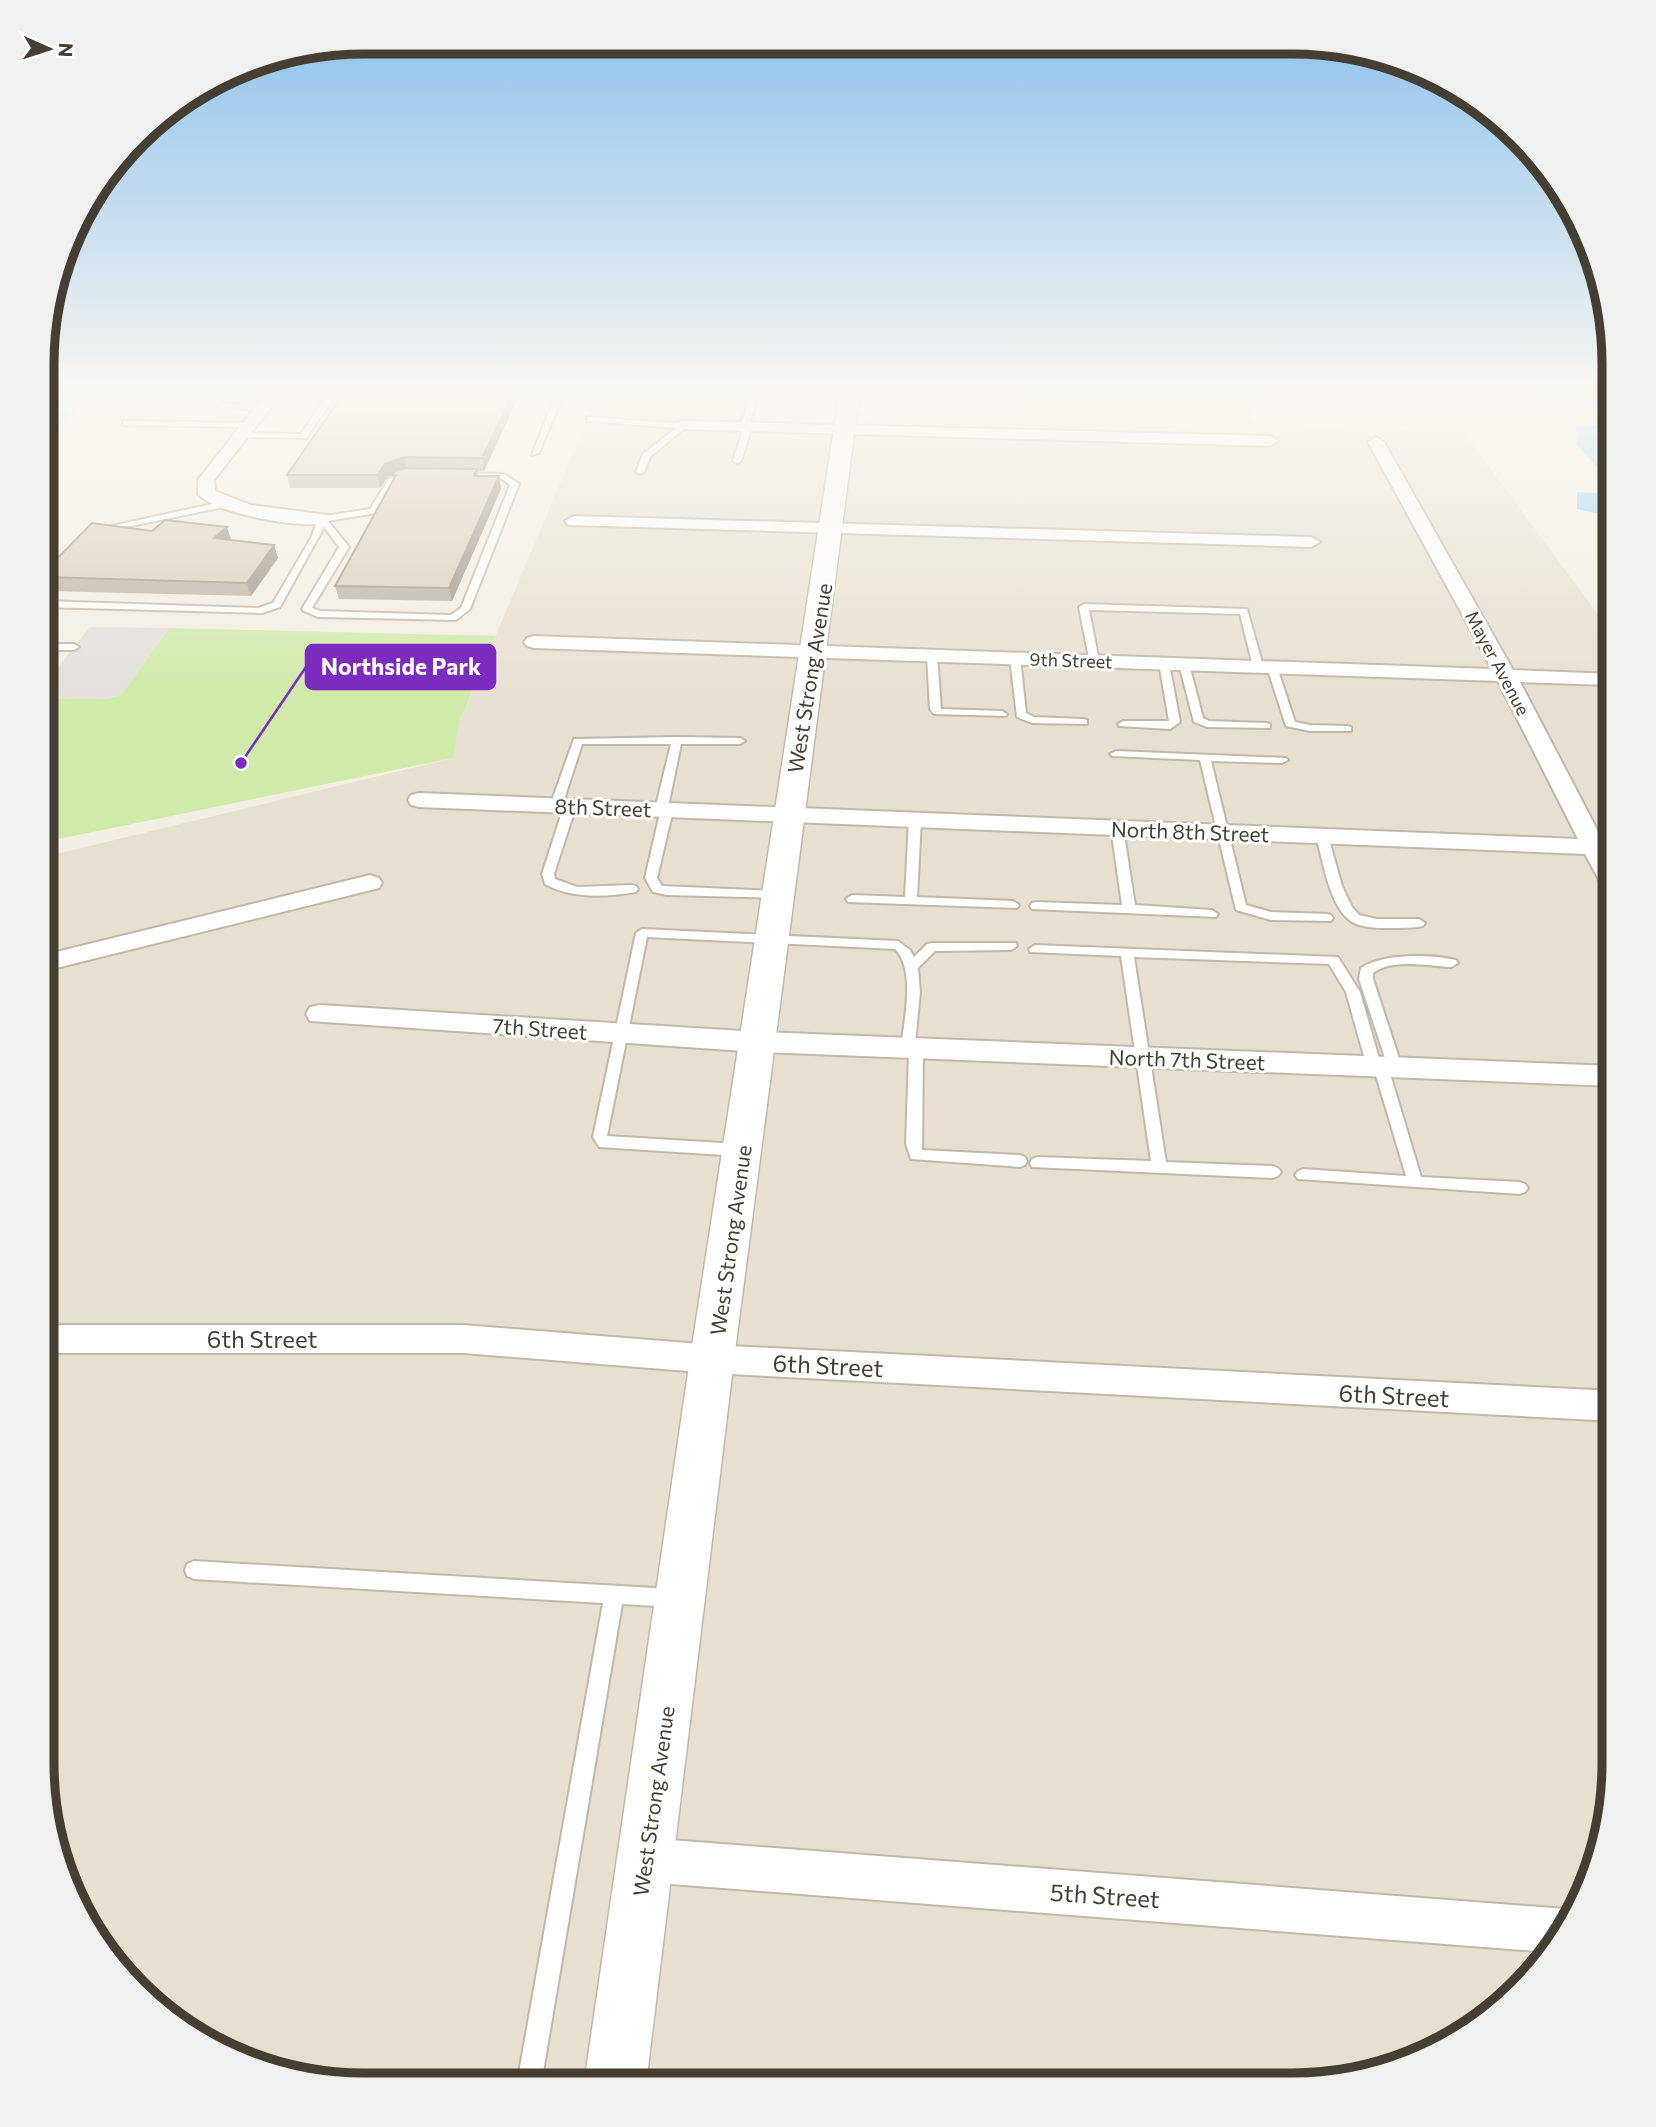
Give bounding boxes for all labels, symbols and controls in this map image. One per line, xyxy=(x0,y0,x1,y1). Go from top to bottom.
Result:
north arrow xyxy=(14,14,84,84)
text: N xyxy=(55,42,78,58)
street label: West Strong Avenue xyxy=(782,581,836,775)
street label: Mayer Avenue xyxy=(1461,607,1535,719)
callout: Northside Park xyxy=(306,645,495,689)
street label: 9th Street xyxy=(1029,648,1113,672)
text: Northside Park xyxy=(321,652,481,680)
street label: 8th Street xyxy=(554,793,652,821)
street label: North 8th Street xyxy=(1111,816,1269,846)
street label: 7th Street xyxy=(492,1012,588,1044)
street label: North 7th Street xyxy=(1108,1044,1266,1074)
street label: West Strong Avenue xyxy=(704,1143,756,1337)
street label: 6th Street xyxy=(207,1324,317,1353)
street label: 6th Street xyxy=(772,1348,884,1382)
street label: 6th Street xyxy=(1338,1378,1450,1412)
street label: West Strong Avenue xyxy=(627,1704,679,1898)
street label: 5th Street xyxy=(1049,1877,1161,1913)

